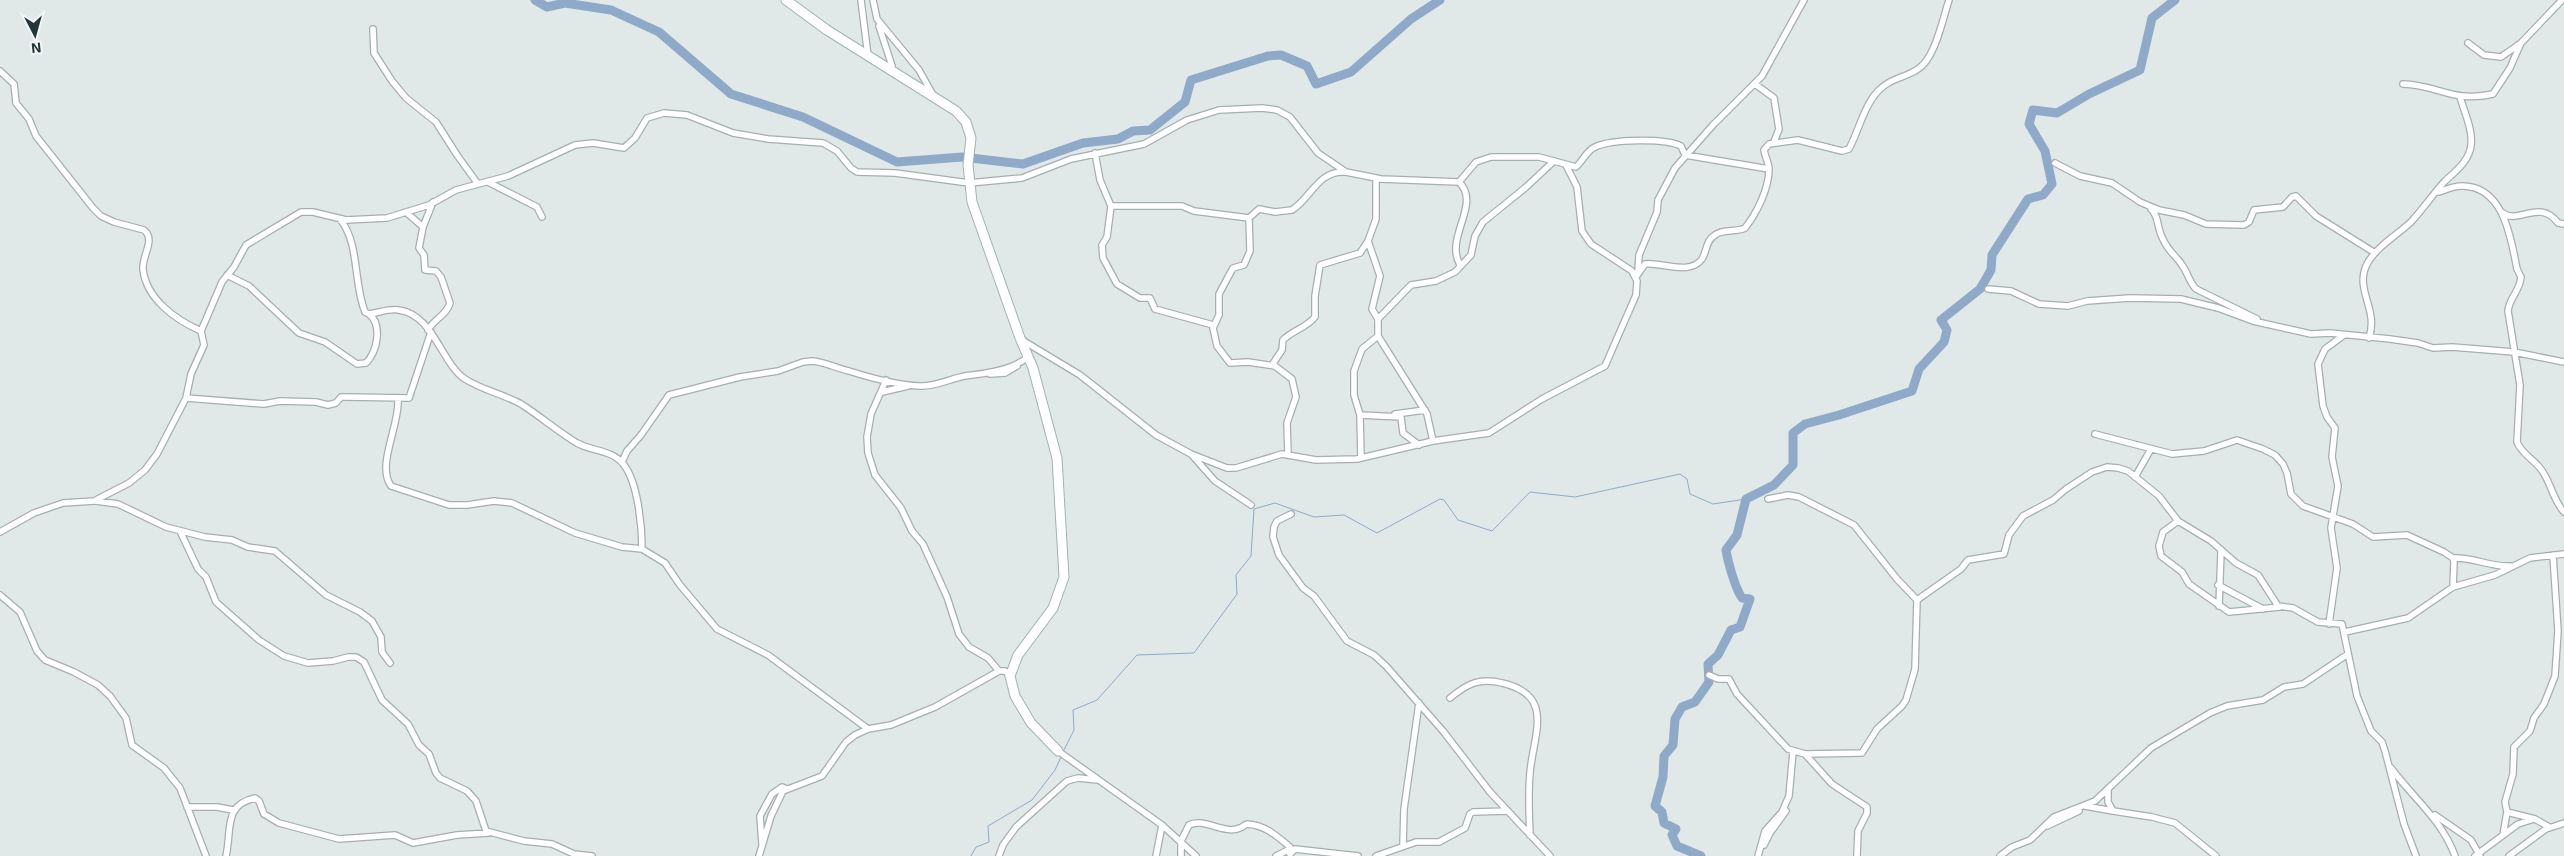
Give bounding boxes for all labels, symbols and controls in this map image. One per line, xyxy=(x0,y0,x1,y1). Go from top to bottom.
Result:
north arrow xyxy=(10,10,60,60)
text: N xyxy=(30,39,42,57)

